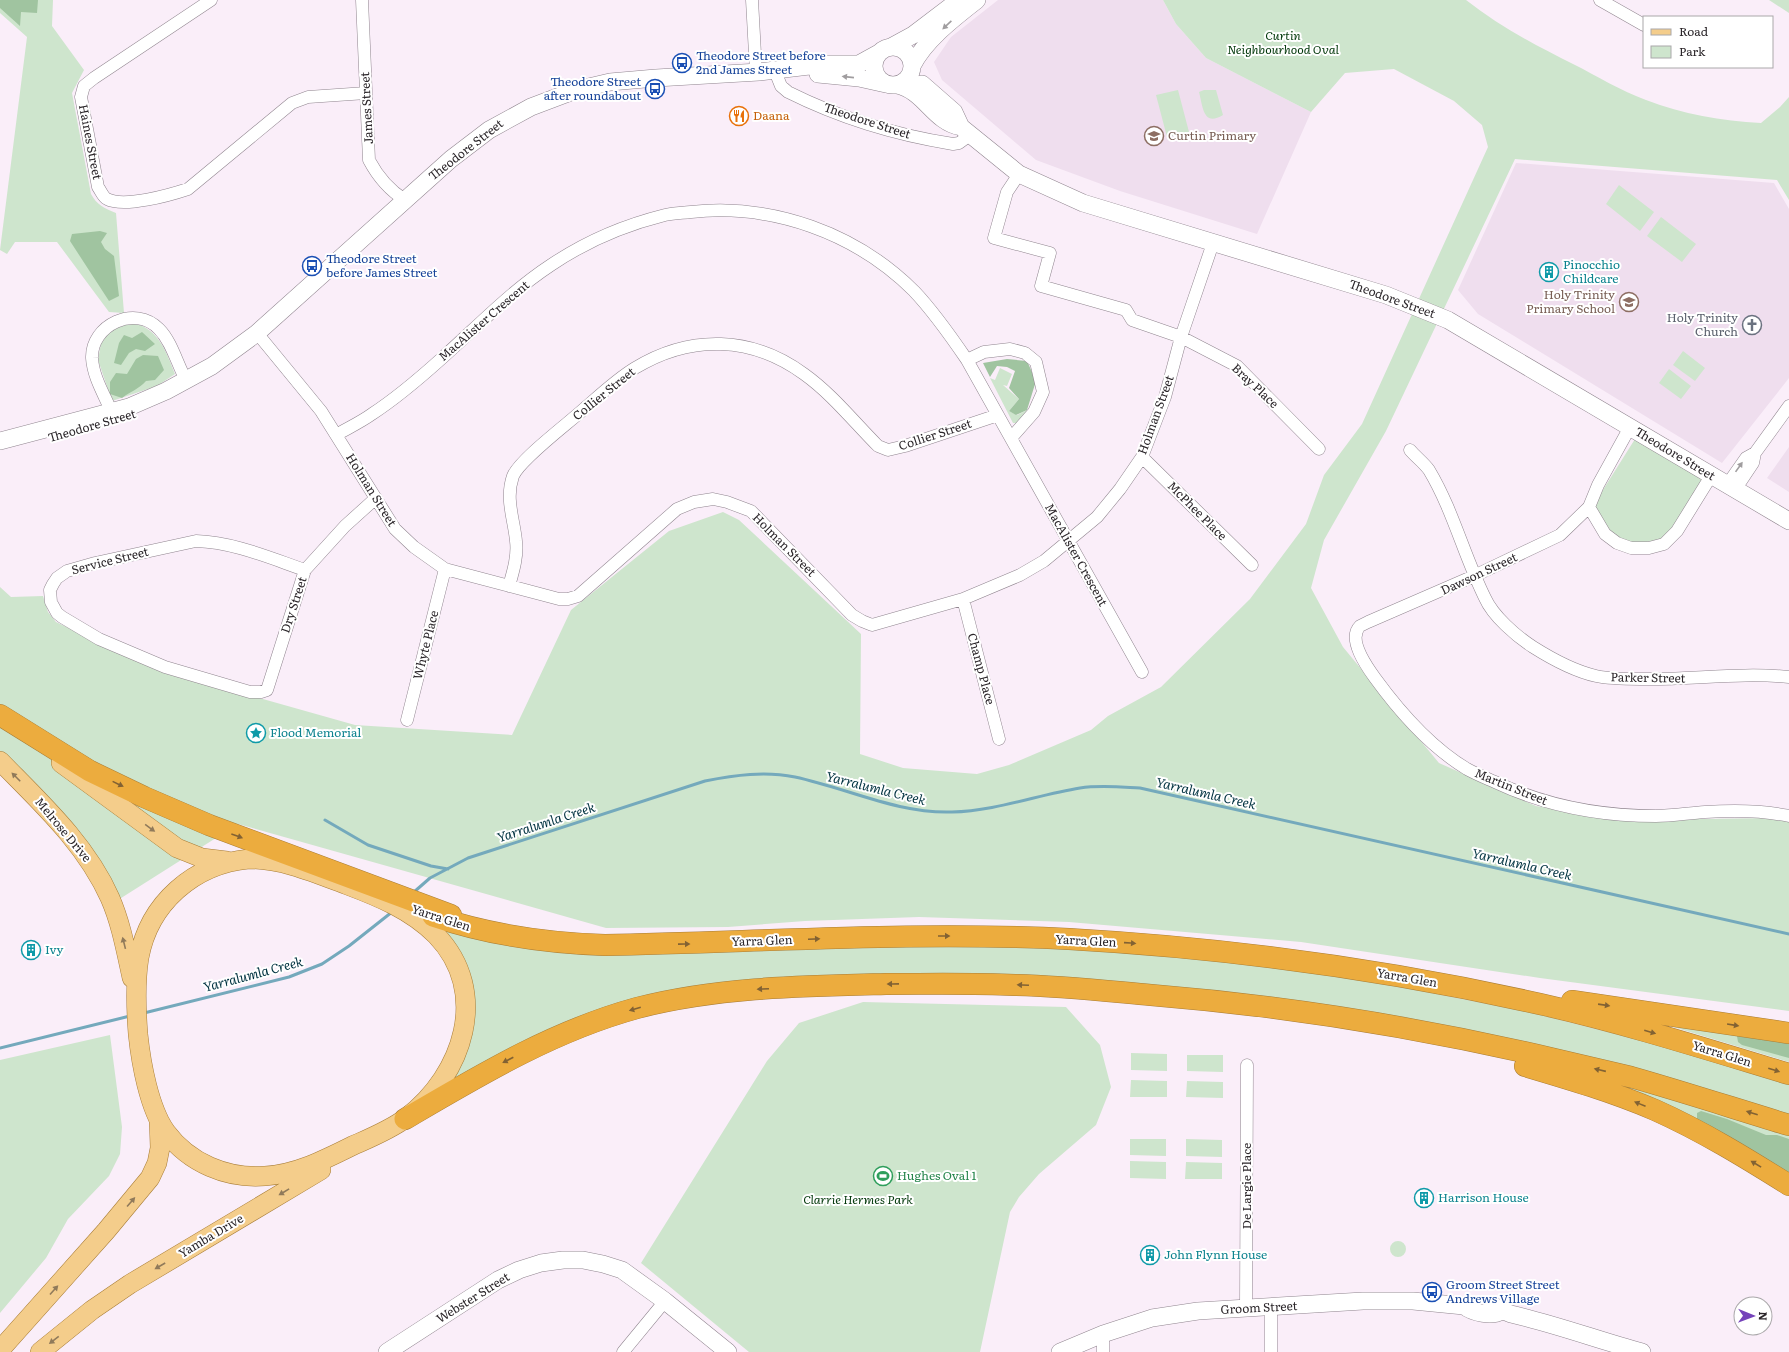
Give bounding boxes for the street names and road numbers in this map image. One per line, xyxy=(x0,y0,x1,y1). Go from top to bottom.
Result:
street label: James Street xyxy=(355,71,377,145)
street label: Theodore Street xyxy=(821,97,913,143)
street label: Haines Street xyxy=(75,102,107,181)
street label: Theodore Street xyxy=(424,114,507,184)
street label: Theodore Street xyxy=(1347,274,1438,322)
street label: MacAlister Crescent xyxy=(434,276,533,365)
street label: Bray Place xyxy=(1228,359,1283,412)
street label: Collier Street xyxy=(568,362,639,424)
street label: Holman Street xyxy=(1132,372,1178,457)
street label: Theodore Street xyxy=(46,404,138,446)
street label: Collier Street xyxy=(896,414,974,454)
street label: Theodore Street xyxy=(1632,422,1719,484)
street label: Holman Street xyxy=(342,449,402,530)
street label: McPhee Place xyxy=(1164,477,1231,544)
street label: MacAlister Crescent xyxy=(1041,500,1113,609)
street label: Holman Street xyxy=(749,508,821,580)
street label: Service Street xyxy=(69,542,150,578)
street label: Dawson Street xyxy=(1437,547,1520,599)
street label: Dry Street xyxy=(275,574,311,635)
street label: Whyte Place xyxy=(408,608,442,681)
street label: Champ Place xyxy=(964,631,1000,707)
street label: Parker Street xyxy=(1611,667,1686,687)
street label: Martin Street xyxy=(1472,763,1551,809)
street label: Melrose Drive xyxy=(31,793,96,866)
street label: Yarra Glen xyxy=(410,899,473,935)
street label: Yarra Glen xyxy=(1055,929,1117,951)
street label: Yarra Glen xyxy=(731,930,793,950)
street label: Yarra Glen xyxy=(1376,963,1439,991)
street label: Yarra Glen xyxy=(1691,1036,1754,1071)
street label: De Largie Place xyxy=(1237,1143,1255,1229)
street label: Yamba Drive xyxy=(175,1209,246,1262)
street label: Webster Street xyxy=(432,1267,513,1327)
street label: Groom Street xyxy=(1220,1296,1298,1318)

